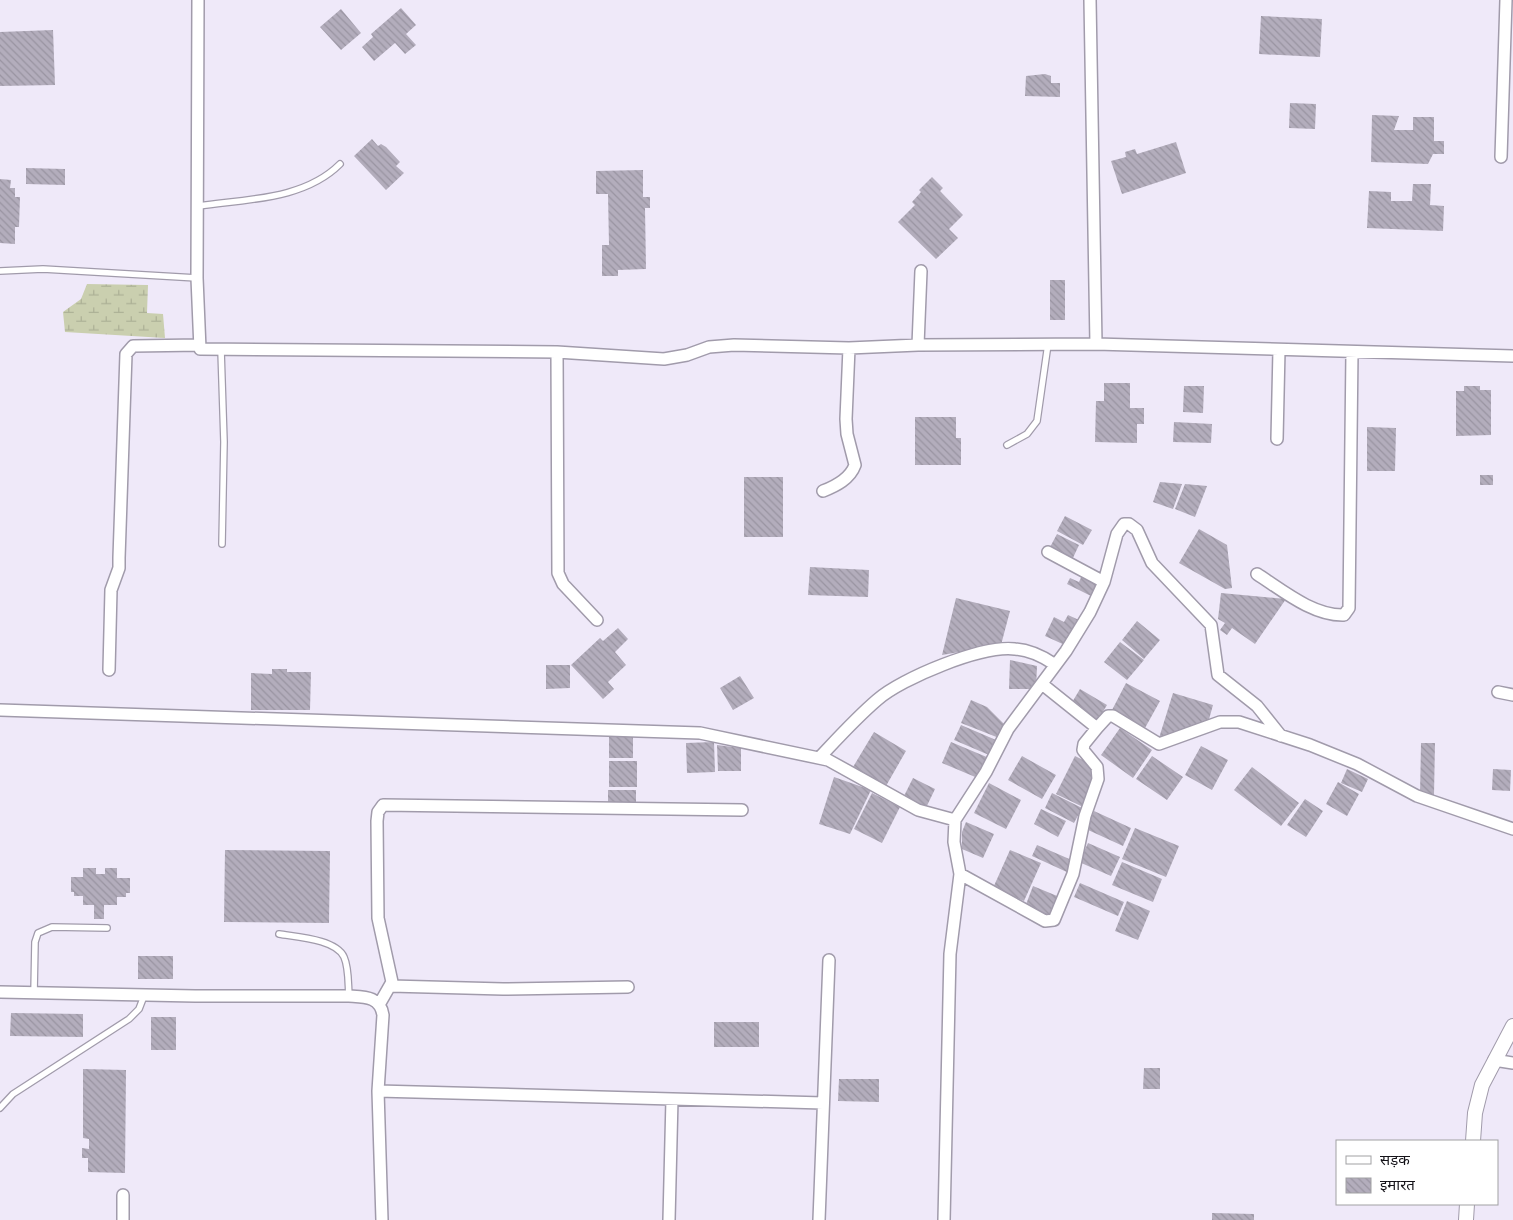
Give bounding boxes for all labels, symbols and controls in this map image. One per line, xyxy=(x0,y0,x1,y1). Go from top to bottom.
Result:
legend xyxy=(1336,1140,1498,1205)
text: सड़क xyxy=(1380,1149,1410,1172)
text: इमारत xyxy=(1380,1174,1415,1197)

